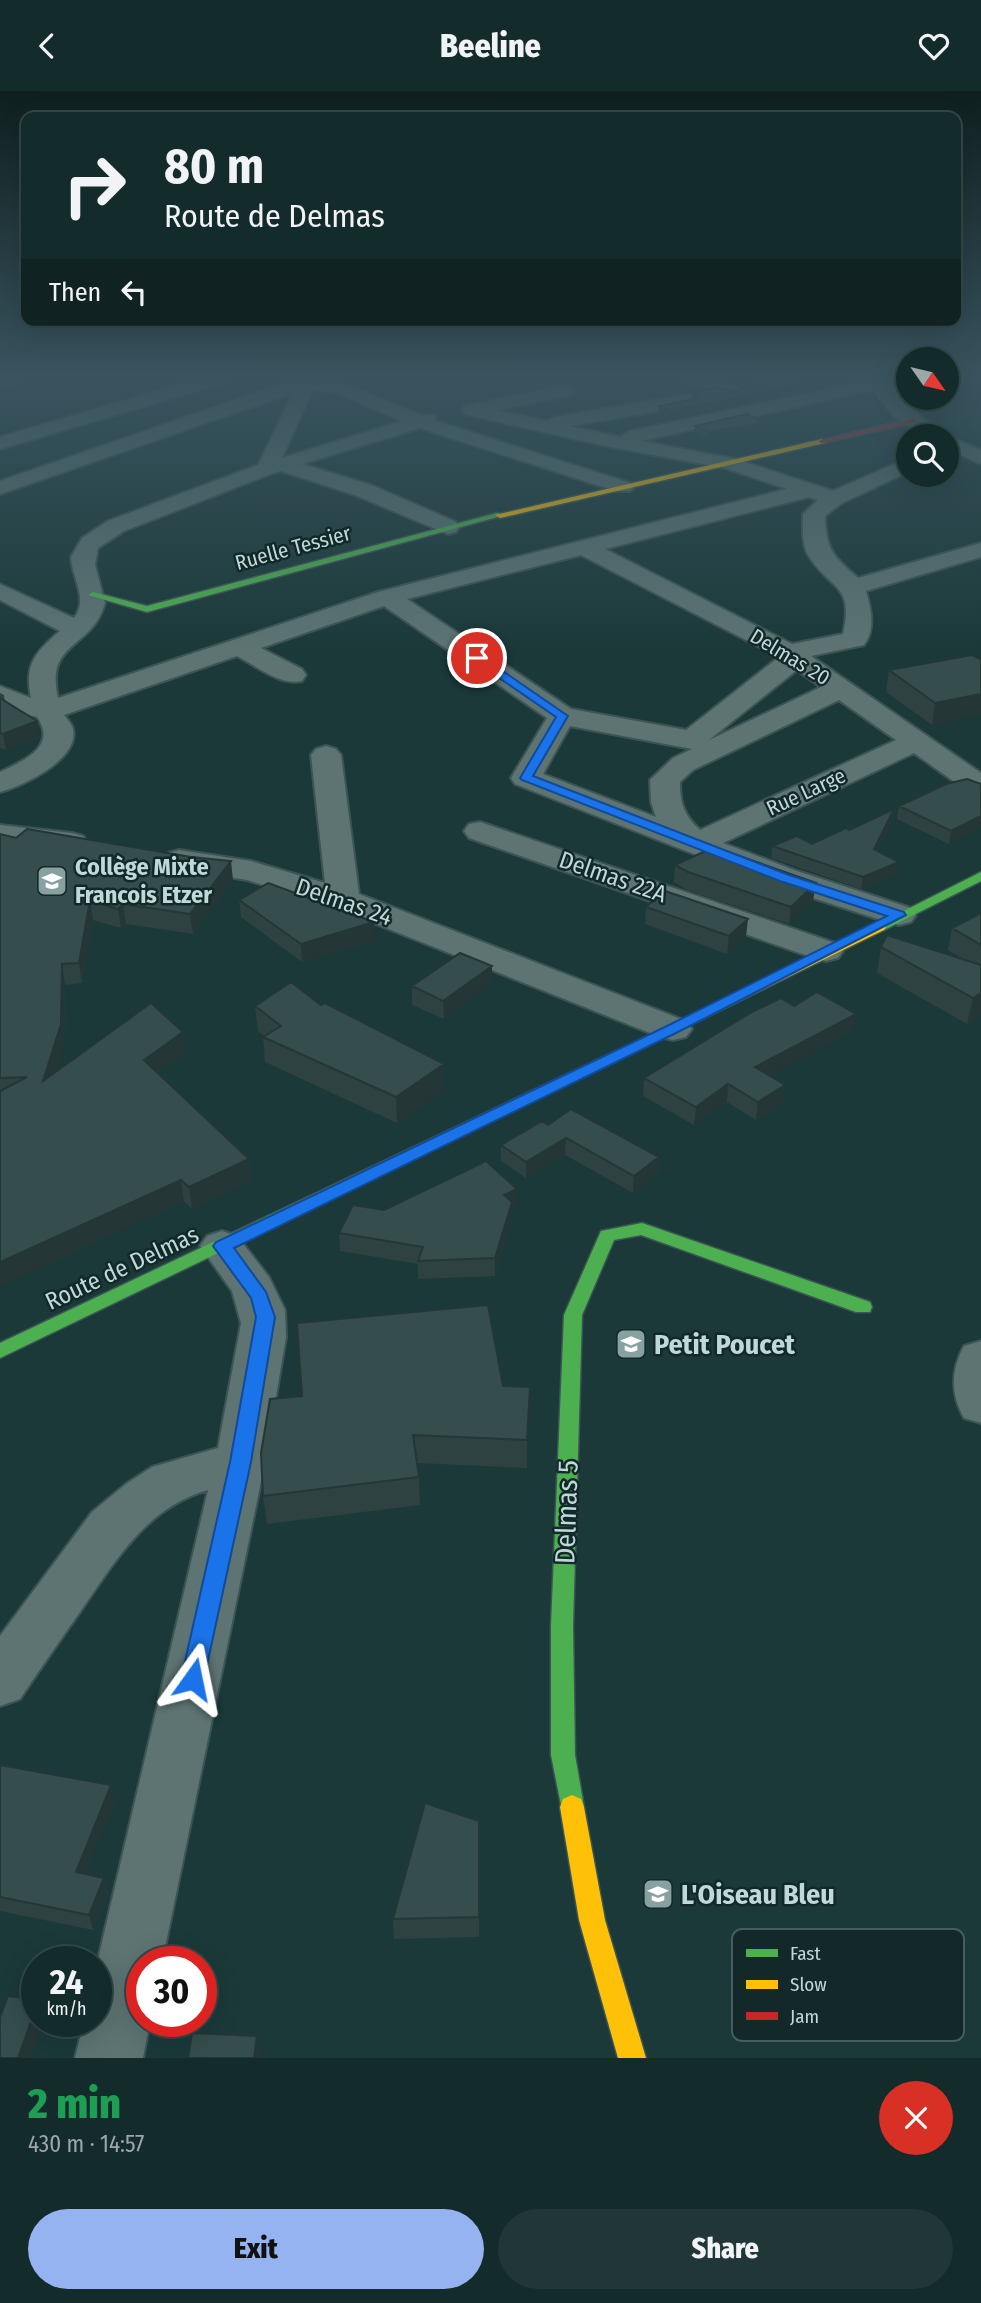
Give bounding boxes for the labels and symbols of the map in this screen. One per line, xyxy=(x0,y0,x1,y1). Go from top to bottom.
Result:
north arrow xyxy=(896,347,959,409)
street label: Ruelle Tessier xyxy=(232,520,354,576)
street label: Delmas 20 xyxy=(745,623,835,691)
pin xyxy=(447,628,507,688)
street label: Rue Large xyxy=(762,762,850,822)
street label: Delmas 22A xyxy=(556,846,671,909)
place label: Collège Mixte Francois Etzer xyxy=(75,853,212,909)
school or university icon: Collège Mixte Francois Etzer xyxy=(35,864,69,898)
street label: Delmas 24 xyxy=(292,873,396,931)
street label: Route de Delmas xyxy=(41,1220,203,1316)
school or university icon: Petit Poucet xyxy=(614,1327,648,1361)
place label: Petit Poucet xyxy=(654,1328,796,1361)
street label: Delmas 5 xyxy=(548,1460,585,1565)
position arrow xyxy=(156,1642,230,1716)
school or university icon: L'Oiseau Bleu xyxy=(641,1877,675,1911)
place label: L'Oiseau Bleu xyxy=(681,1878,835,1911)
legend xyxy=(732,1929,964,2041)
text: Fast xyxy=(790,1942,821,1965)
speed limit sign: 30 xyxy=(126,1946,217,2037)
text: Slow xyxy=(790,1973,827,1996)
text: Jam xyxy=(790,2005,819,2028)

